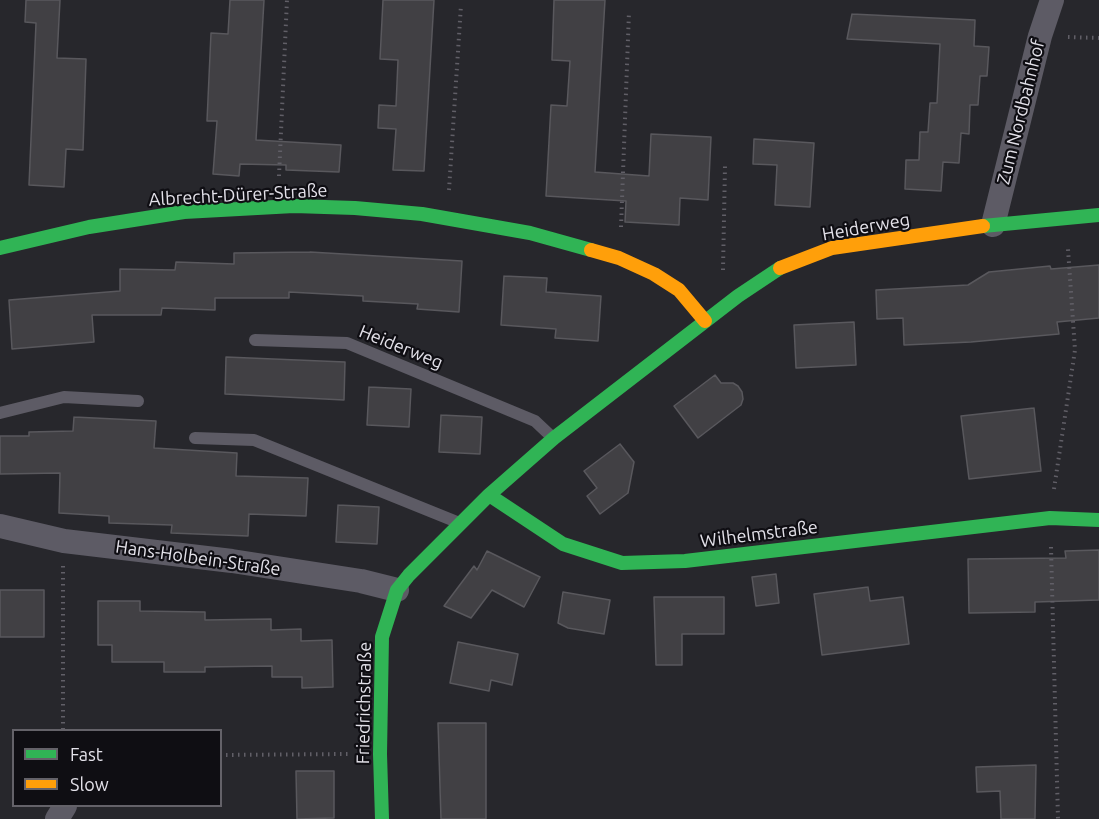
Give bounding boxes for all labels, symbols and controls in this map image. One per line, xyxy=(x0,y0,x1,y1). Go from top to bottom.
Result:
street label: Zum Nordbahnhof xyxy=(993,37,1049,187)
street label: Albrecht-Dürer-Straße xyxy=(148,180,328,210)
street label: Heiderweg xyxy=(820,209,912,245)
street label: Heiderweg xyxy=(356,320,446,374)
street label: Wilhelmstraße xyxy=(699,516,819,552)
street label: Hans-Holbein-Straße xyxy=(114,536,282,580)
street label: Friedrichstraße xyxy=(352,642,376,764)
legend xyxy=(12,729,222,807)
text: Fast xyxy=(70,744,103,764)
text: Slow xyxy=(70,774,109,794)

